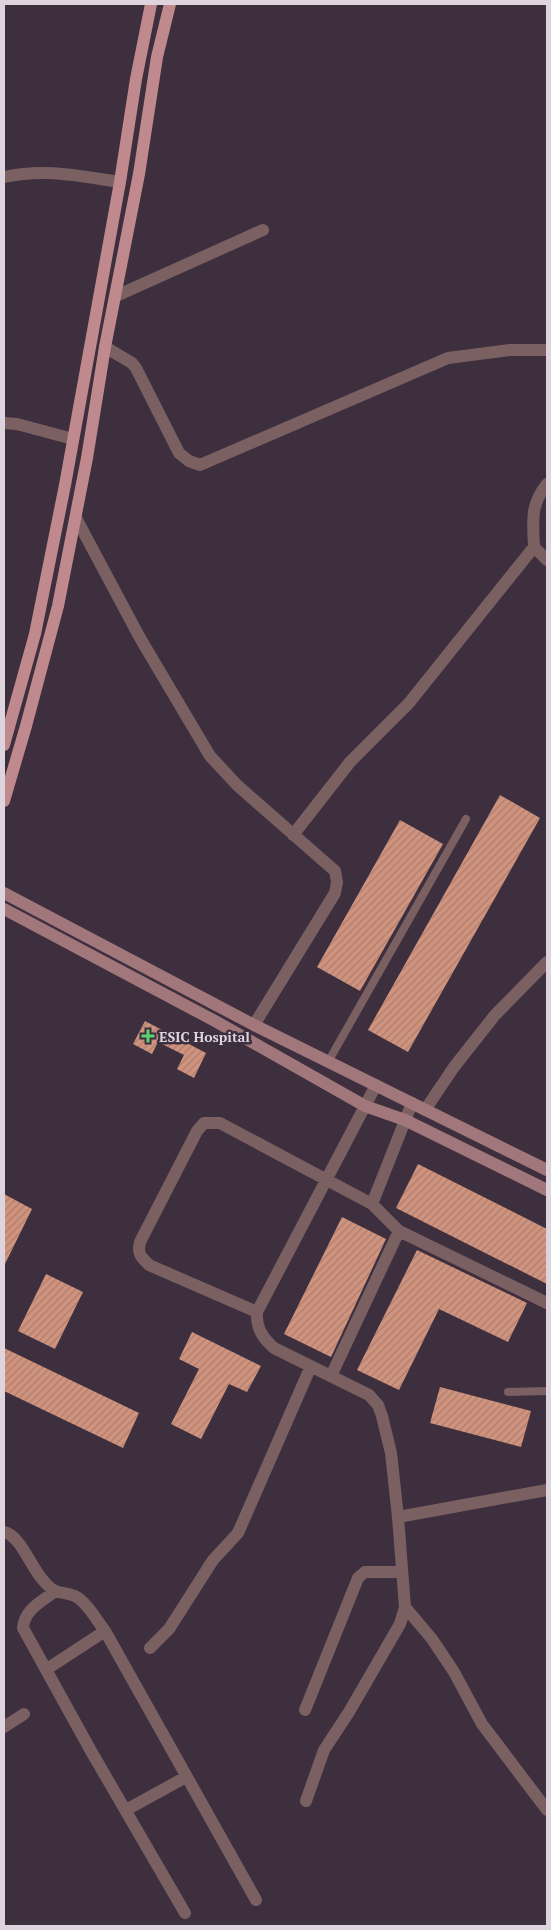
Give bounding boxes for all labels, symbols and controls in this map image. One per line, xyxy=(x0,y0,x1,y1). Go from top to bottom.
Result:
place label: ESIC Hospital xyxy=(159,1027,250,1046)
marker: ESIC Hospital xyxy=(141,1029,155,1043)

